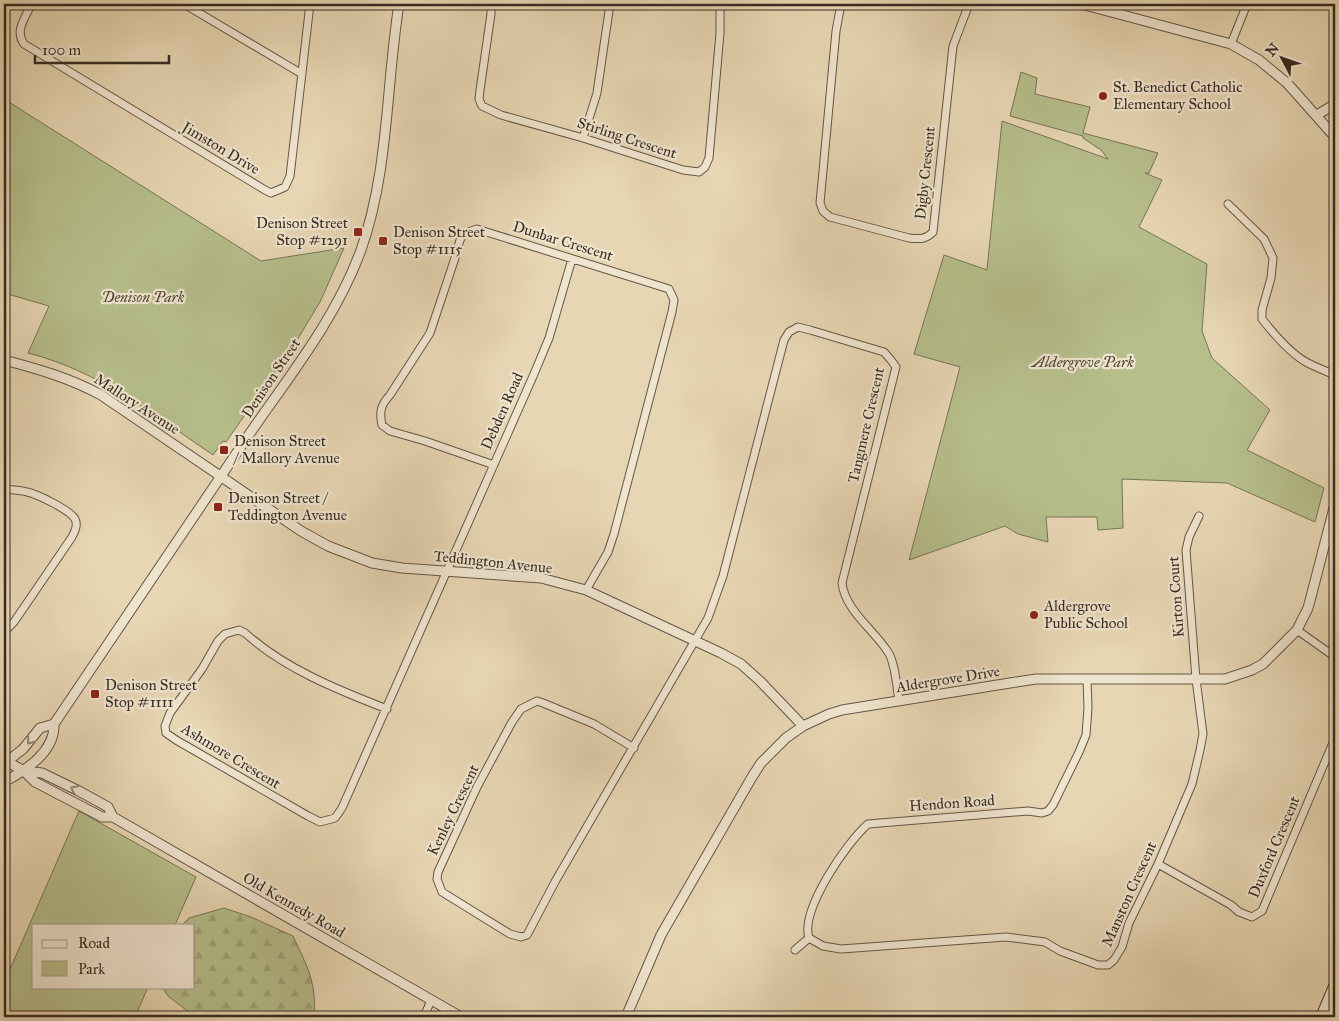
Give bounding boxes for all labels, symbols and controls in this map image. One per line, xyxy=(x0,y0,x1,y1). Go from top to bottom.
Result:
scale bar xyxy=(35,32,169,64)
north arrow xyxy=(1256,32,1306,82)
text: N xyxy=(1262,40,1283,60)
text: 100 m xyxy=(42,41,82,59)
place label: St. Benedict Catholic Elementary School xyxy=(1113,78,1243,113)
marker: St. Benedict Catholic Elementary School xyxy=(1097,90,1109,102)
street label: Stirling Crescent xyxy=(575,113,680,163)
street label: Jimston Drive xyxy=(177,117,263,179)
street label: Digby Crescent xyxy=(911,125,939,221)
place label: Denison Street Stop #1291 xyxy=(256,214,349,249)
street label: Dunbar Crescent xyxy=(511,217,616,265)
place label: Denison Street Stop #1115 xyxy=(393,223,486,258)
marker: Denison Street Stop #1291 xyxy=(352,226,364,238)
marker: Denison Street Stop #1115 xyxy=(377,235,389,247)
park label: Denison Park xyxy=(102,288,185,306)
street label: Denison Street xyxy=(238,334,305,421)
park label: Aldergrove Park xyxy=(1030,353,1134,371)
street label: Tangmere Crescent xyxy=(844,365,888,485)
street label: Debden Road xyxy=(477,369,527,452)
street label: Mallory Avenue xyxy=(91,370,183,438)
place label: Denison Street / Mallory Avenue xyxy=(233,432,340,467)
marker: Denison Street / Mallory Avenue xyxy=(218,444,230,456)
place label: Denison Street / Teddington Avenue xyxy=(228,489,347,524)
marker: Denison Street / Teddington Avenue xyxy=(212,501,224,513)
street label: Teddington Avenue xyxy=(433,547,553,577)
street label: Kirton Court xyxy=(1164,555,1188,638)
place label: Aldergrove Public School xyxy=(1043,597,1129,632)
marker: Aldergrove Public School xyxy=(1028,609,1040,621)
street label: Aldergrove Drive xyxy=(894,662,1001,696)
place label: Denison Street Stop #1111 xyxy=(105,676,198,711)
marker: Denison Street Stop #1111 xyxy=(89,688,101,700)
street label: Ashmore Crescent xyxy=(177,719,284,793)
one-way arrow xyxy=(28,735,36,744)
street label: Kenley Crescent xyxy=(423,761,483,858)
one-way arrow xyxy=(71,785,80,795)
street label: Hendon Road xyxy=(909,791,996,815)
street label: Duxford Crescent xyxy=(1244,793,1304,901)
street label: Manston Crescent xyxy=(1098,838,1161,949)
street label: Old Kennedy Road xyxy=(240,868,349,942)
legend xyxy=(32,924,195,988)
text: Road xyxy=(78,934,110,952)
text: Park xyxy=(78,960,105,978)

